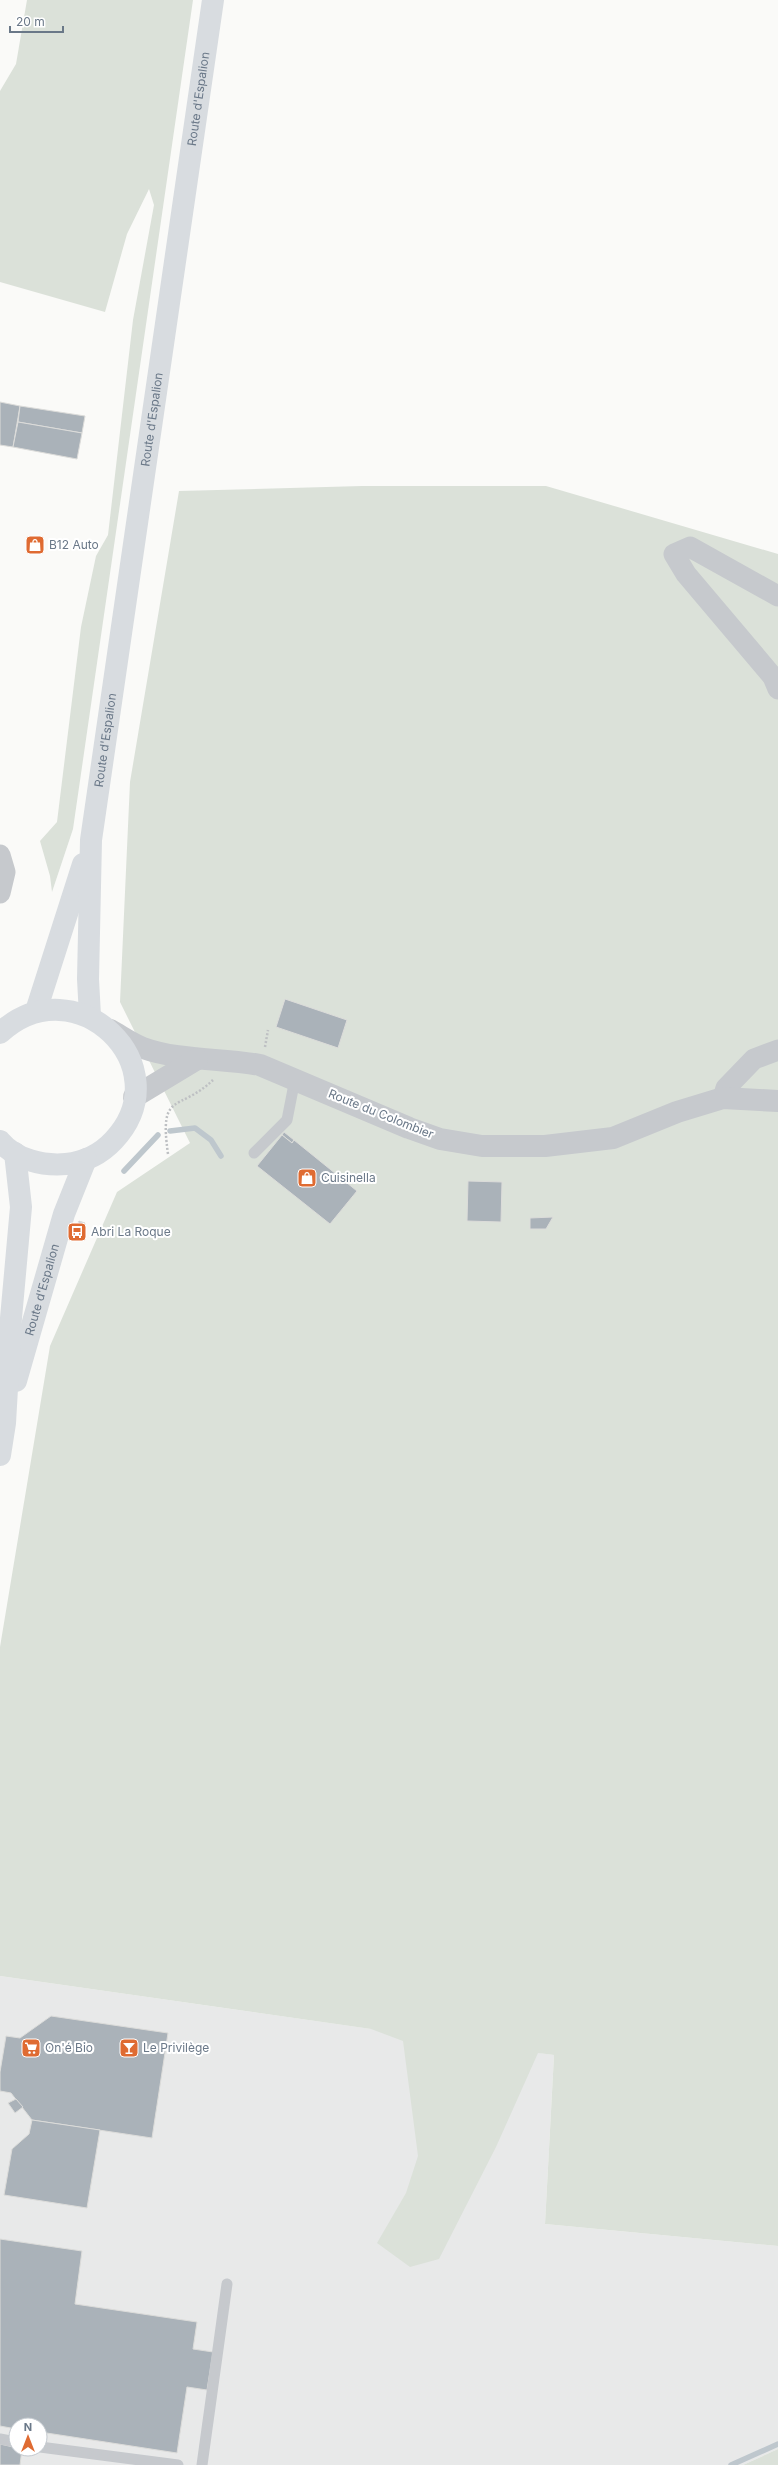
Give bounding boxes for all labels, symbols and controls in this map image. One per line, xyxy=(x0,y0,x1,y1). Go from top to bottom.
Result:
scale bar xyxy=(10,8,63,34)
text: 20 m xyxy=(16,14,45,29)
street label: Route d'Espalion xyxy=(184,51,212,147)
street label: Route d'Espalion xyxy=(137,371,166,467)
shop icon: B12 Auto xyxy=(24,534,46,556)
place label: B12 Auto xyxy=(49,537,99,552)
street label: Route d'Espalion xyxy=(91,692,119,788)
street label: Route du Colombier xyxy=(326,1086,436,1142)
shop icon: Cuisinella xyxy=(296,1167,318,1189)
place label: Cuisinella xyxy=(321,1170,376,1185)
bus stop icon: Abri La Roque xyxy=(66,1221,88,1243)
place label: Abri La Roque xyxy=(91,1224,171,1239)
street label: Route d'Espalion xyxy=(21,1242,62,1337)
supermarket icon: On'é Bio xyxy=(20,2037,42,2059)
bar icon: Le Privilège xyxy=(118,2037,140,2059)
place label: On'é Bio xyxy=(45,2040,93,2055)
place label: Le Privilège xyxy=(143,2040,209,2055)
north arrow xyxy=(8,2417,48,2457)
text: N xyxy=(24,2420,32,2434)

